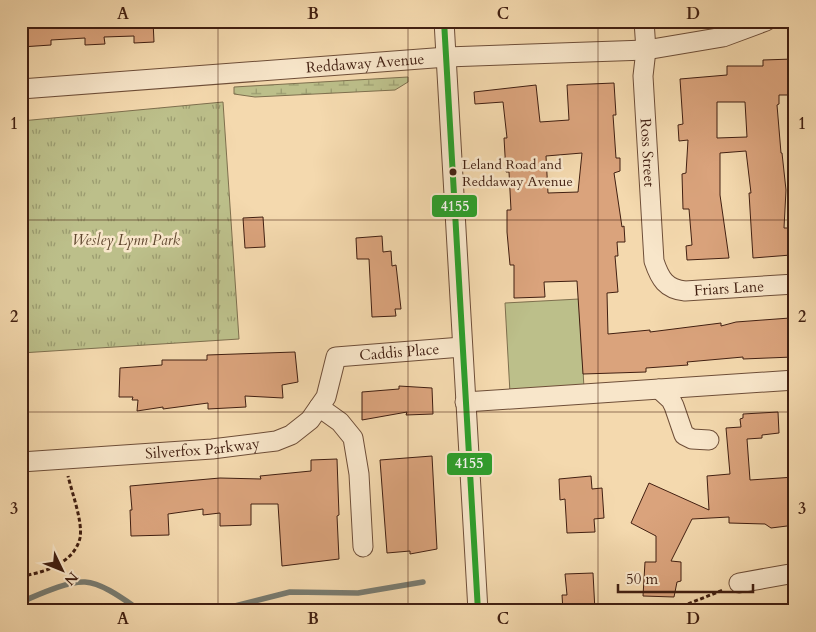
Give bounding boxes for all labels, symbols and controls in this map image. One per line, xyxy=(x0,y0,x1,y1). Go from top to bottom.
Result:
text: A xyxy=(117,3,129,25)
text: B xyxy=(307,3,319,25)
text: C xyxy=(497,3,509,25)
text: D xyxy=(686,3,700,25)
street label: Reddaway Avenue xyxy=(305,49,425,78)
text: 1 xyxy=(10,113,18,135)
text: 1 xyxy=(798,113,806,135)
street label: Ross Street xyxy=(636,118,660,188)
place label: Leland Road and Reddaway Avenue xyxy=(462,155,573,191)
marker: Leland Road and Reddaway Avenue xyxy=(448,167,458,177)
line badge: 4155 xyxy=(431,194,478,218)
text: 4155 xyxy=(441,197,469,216)
park label: Wesley Lynn Park xyxy=(72,230,181,250)
street label: Friars Lane xyxy=(693,276,765,300)
text: 2 xyxy=(10,306,18,328)
text: 2 xyxy=(798,306,806,328)
street label: Caddis Place xyxy=(359,339,440,365)
street label: Silverfox Parkway xyxy=(145,433,261,464)
line badge: 4155 xyxy=(446,452,493,476)
text: 4155 xyxy=(455,454,483,473)
text: 3 xyxy=(10,498,18,520)
text: 3 xyxy=(798,498,806,520)
north arrow xyxy=(38,544,88,594)
scale bar xyxy=(618,562,754,594)
text: N xyxy=(60,568,82,589)
text: 50 m xyxy=(626,569,658,589)
text: A xyxy=(117,608,129,630)
text: B xyxy=(307,608,319,630)
text: C xyxy=(497,608,509,630)
text: D xyxy=(686,608,700,630)

